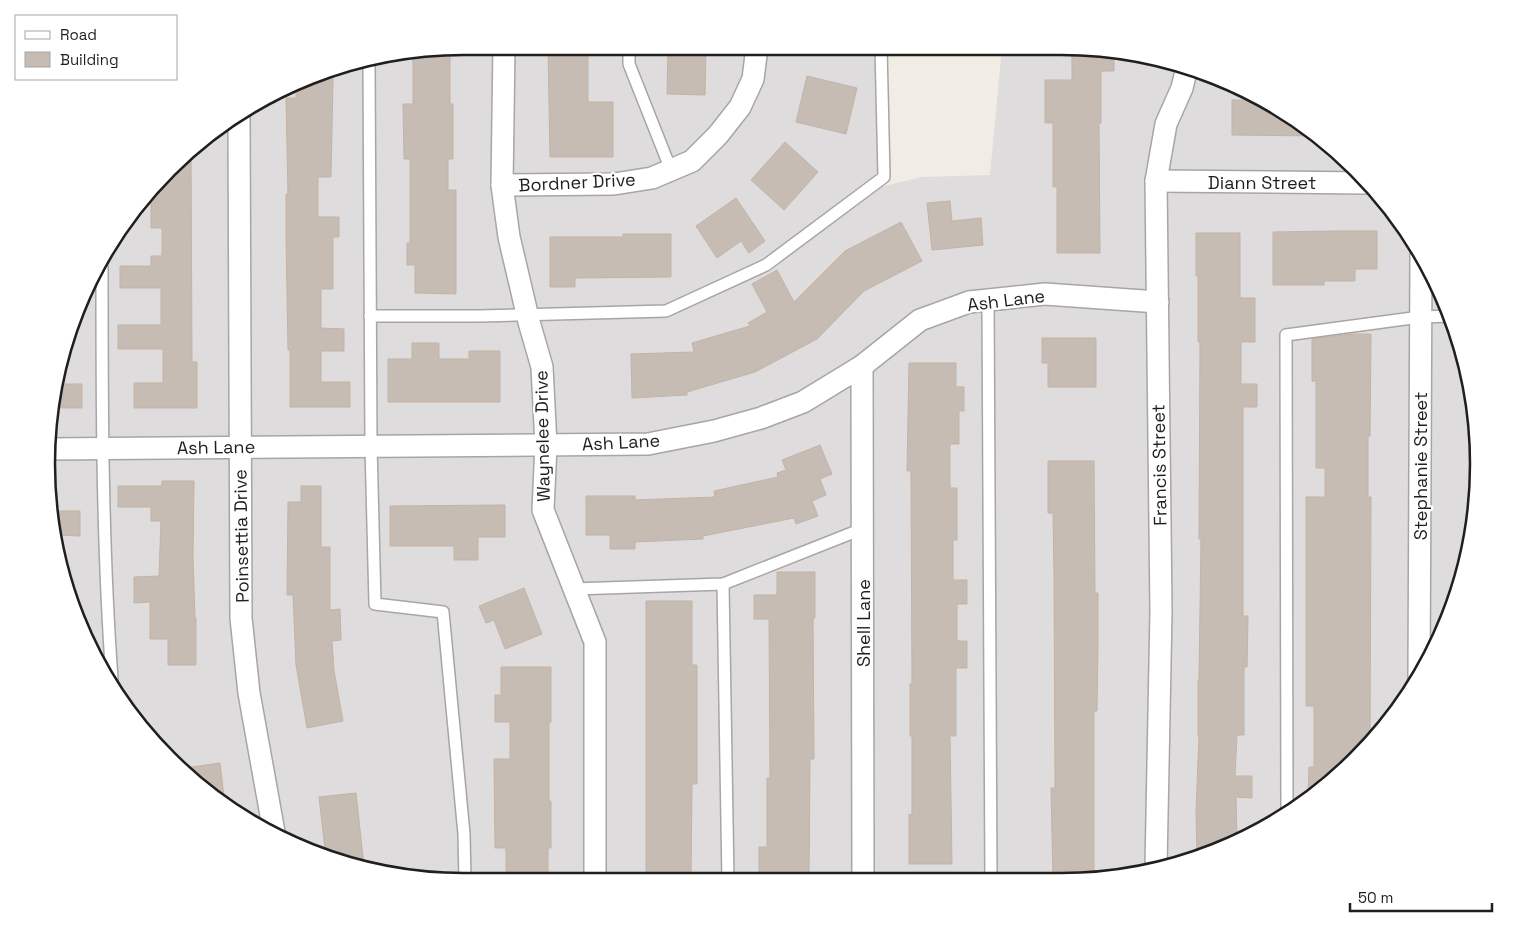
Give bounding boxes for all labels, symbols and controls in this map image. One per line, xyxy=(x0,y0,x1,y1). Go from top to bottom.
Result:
legend xyxy=(15,15,178,80)
text: Road xyxy=(60,25,97,44)
text: Building xyxy=(60,50,119,69)
street label: Bordner Drive xyxy=(518,167,636,197)
street label: Diann Street xyxy=(1208,171,1316,194)
street label: Ash Lane xyxy=(966,284,1046,316)
street label: Waynelee Drive xyxy=(529,370,555,502)
street label: Stephanie Street xyxy=(1409,392,1432,540)
street label: Francis Street xyxy=(1146,404,1172,526)
street label: Ash Lane xyxy=(581,428,661,456)
street label: Ash Lane xyxy=(177,435,255,459)
street label: Poinsettia Drive xyxy=(228,469,254,603)
street label: Shell Lane xyxy=(852,579,875,667)
scale bar xyxy=(1350,880,1492,912)
text: 50 m xyxy=(1358,888,1393,907)

